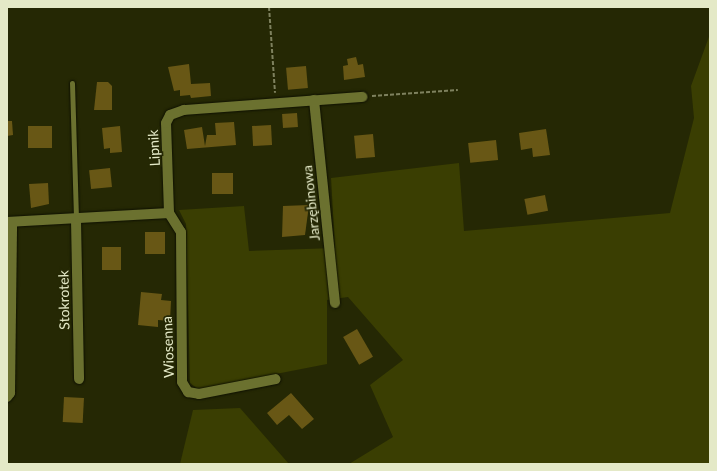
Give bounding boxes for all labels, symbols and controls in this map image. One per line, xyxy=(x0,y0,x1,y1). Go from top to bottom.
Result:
street label: Lipnik xyxy=(145,129,163,167)
street label: Jarzębinowa xyxy=(299,164,323,242)
street label: Stokrotek xyxy=(55,270,73,330)
street label: Wiosenna xyxy=(159,316,177,378)

